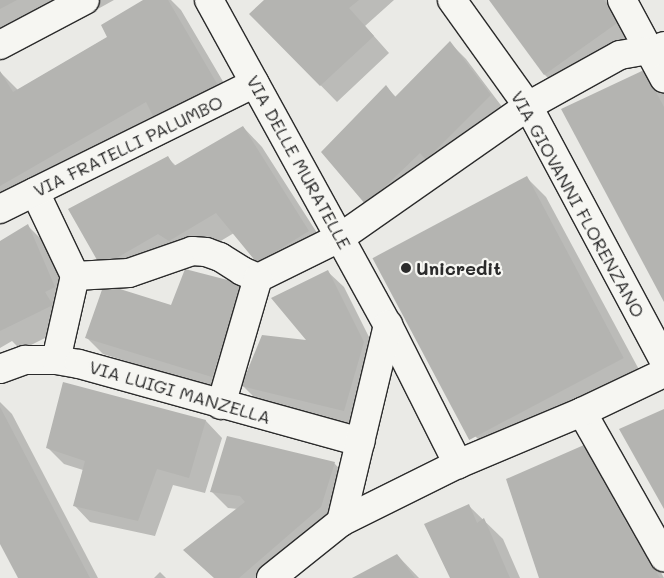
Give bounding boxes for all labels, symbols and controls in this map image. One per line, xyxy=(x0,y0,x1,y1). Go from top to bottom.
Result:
street label: VIA DELLE MURATELLE xyxy=(242,71,356,253)
street label: VIA GIOVANNI FLORENZANO xyxy=(507,87,649,321)
street label: VIA FRATELLI PALUMBO xyxy=(30,91,226,201)
place label: Unicredit xyxy=(416,257,501,279)
marker: Unicredit xyxy=(400,262,412,274)
street label: VIA LUIGI MANZELLA xyxy=(87,356,273,428)

